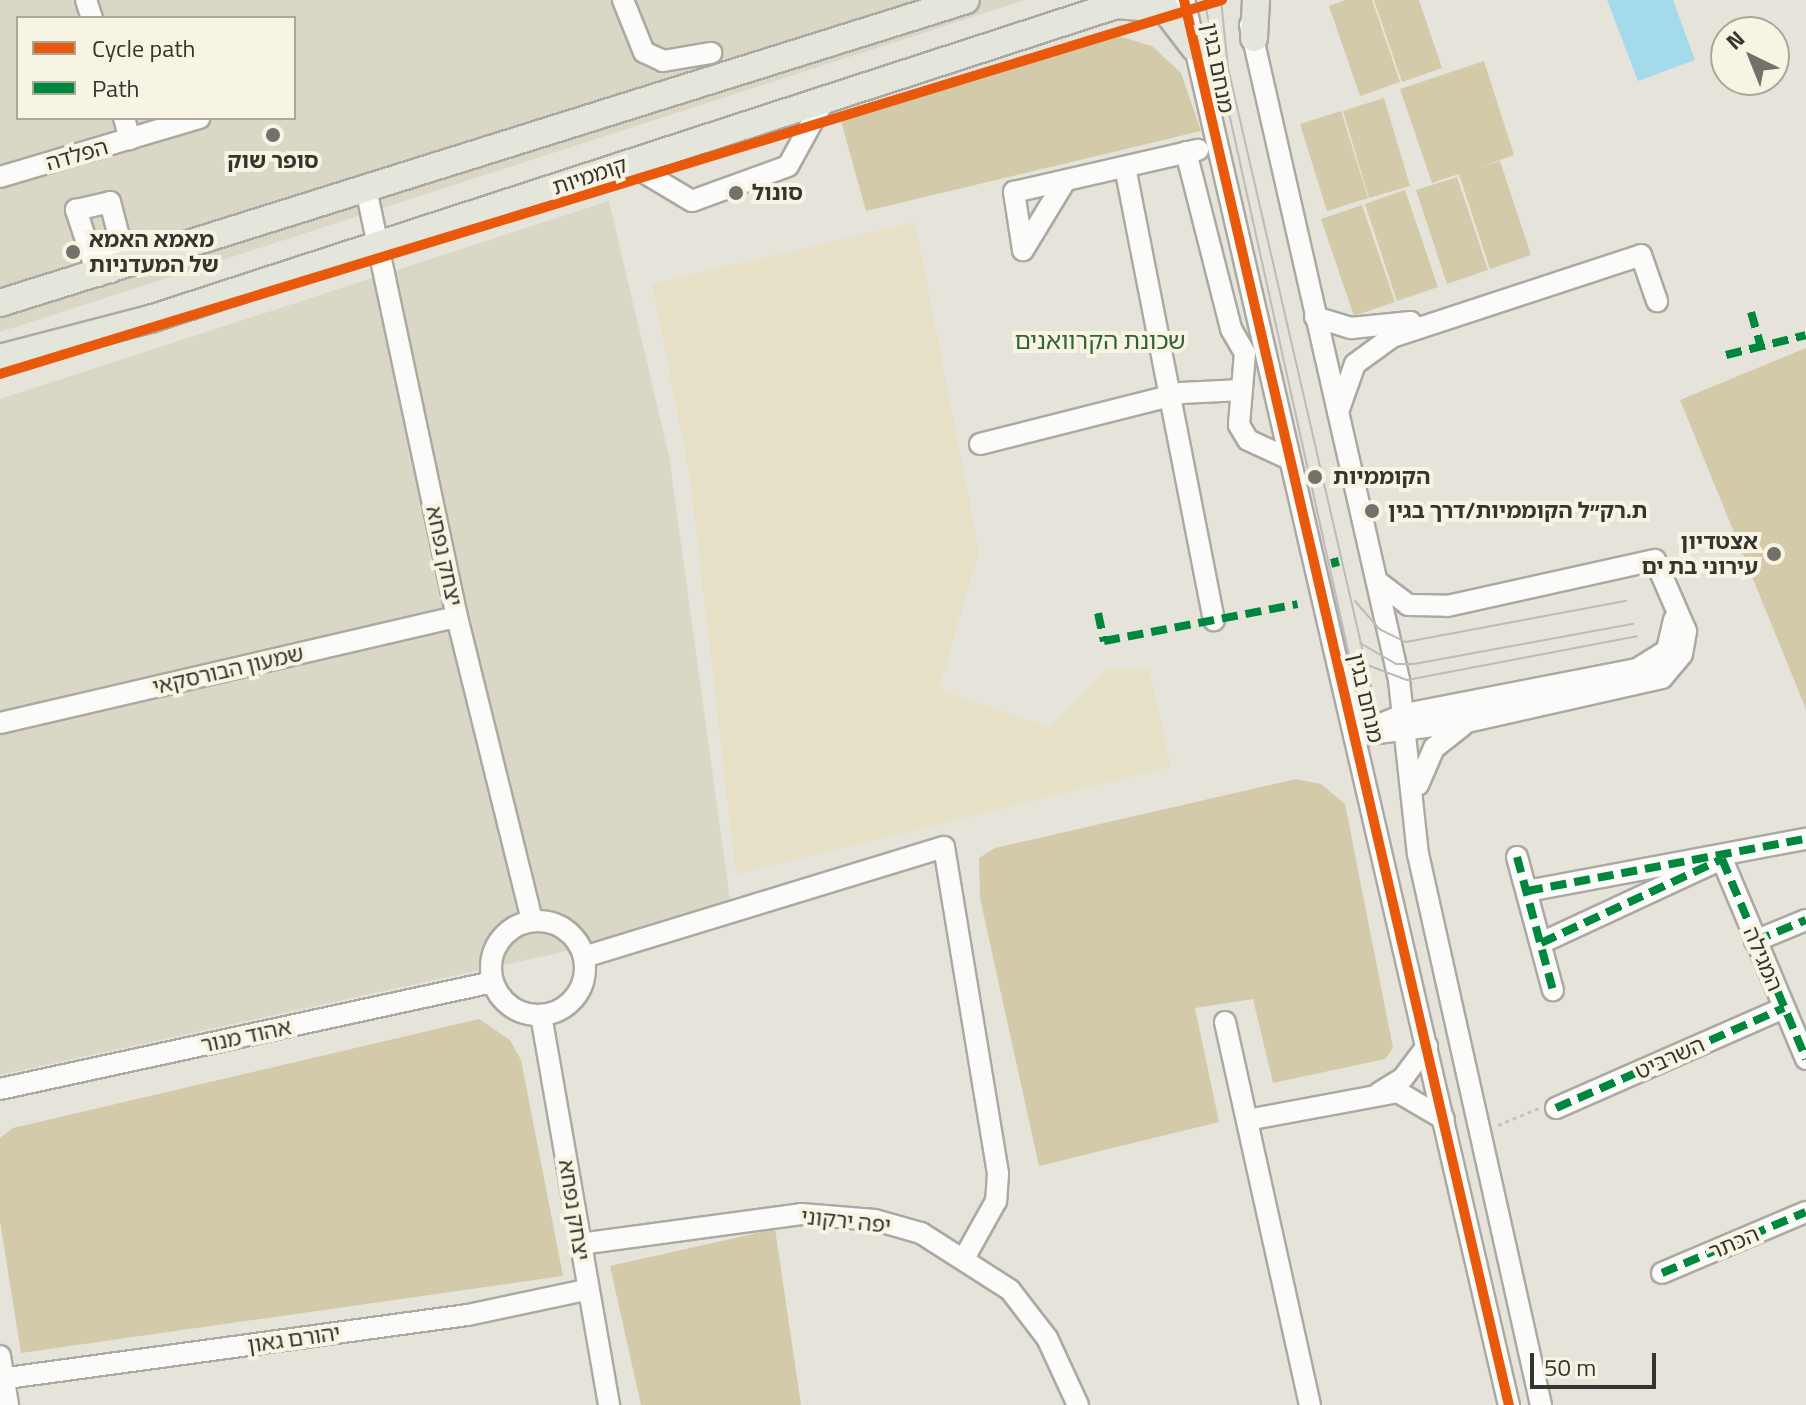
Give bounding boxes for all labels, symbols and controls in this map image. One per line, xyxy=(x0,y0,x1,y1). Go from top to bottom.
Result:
legend xyxy=(16,16,296,120)
north arrow xyxy=(1710,16,1790,96)
street label: מנחם בגין xyxy=(1196,21,1240,115)
text: N xyxy=(1718,22,1752,58)
text: Cycle path xyxy=(92,30,195,66)
text: Path xyxy=(92,70,139,106)
marker: סופר שוק xyxy=(264,126,282,144)
street label: הפלדה xyxy=(43,134,111,176)
place label: סופר שוק xyxy=(227,148,319,174)
street label: קוממיות xyxy=(549,152,631,200)
place label: סונול xyxy=(752,180,803,206)
marker: סונול xyxy=(727,184,745,202)
place label: מאמא האמא של המעדניות xyxy=(89,226,219,278)
marker: מאמא האמא של המעדניות xyxy=(64,243,82,261)
district label: שכונת הקרוואנים xyxy=(1014,327,1186,355)
place label: הקוממיות xyxy=(1333,464,1430,490)
marker: הקוממיות xyxy=(1304,466,1326,488)
place label: ת.רק״ל הקוממיות/דרך בגין xyxy=(1388,498,1647,524)
marker: ת.רק״ל הקוממיות/דרך בגין xyxy=(1363,502,1381,520)
street label: יצחק נפחא xyxy=(420,503,468,609)
place label: אצטדיון עירוני בת ים xyxy=(1641,528,1758,580)
marker: אצטדיון עירוני בת ים xyxy=(1765,545,1783,563)
street label: שמעון הבורסקאי xyxy=(150,640,306,700)
street label: מנחם בגין xyxy=(1343,651,1389,745)
street label: המגילה xyxy=(1738,923,1788,995)
street label: אהוד מנור xyxy=(198,1014,294,1058)
street label: השרביט xyxy=(1631,1031,1709,1085)
street label: יצחק נפחא xyxy=(553,1158,595,1262)
street label: יפה ירקוני xyxy=(800,1203,892,1239)
street label: הכתר xyxy=(1705,1221,1763,1265)
street label: יהורם גאון xyxy=(246,1319,342,1359)
scale bar xyxy=(1534,1337,1660,1387)
text: 50 m xyxy=(1544,1349,1596,1385)

